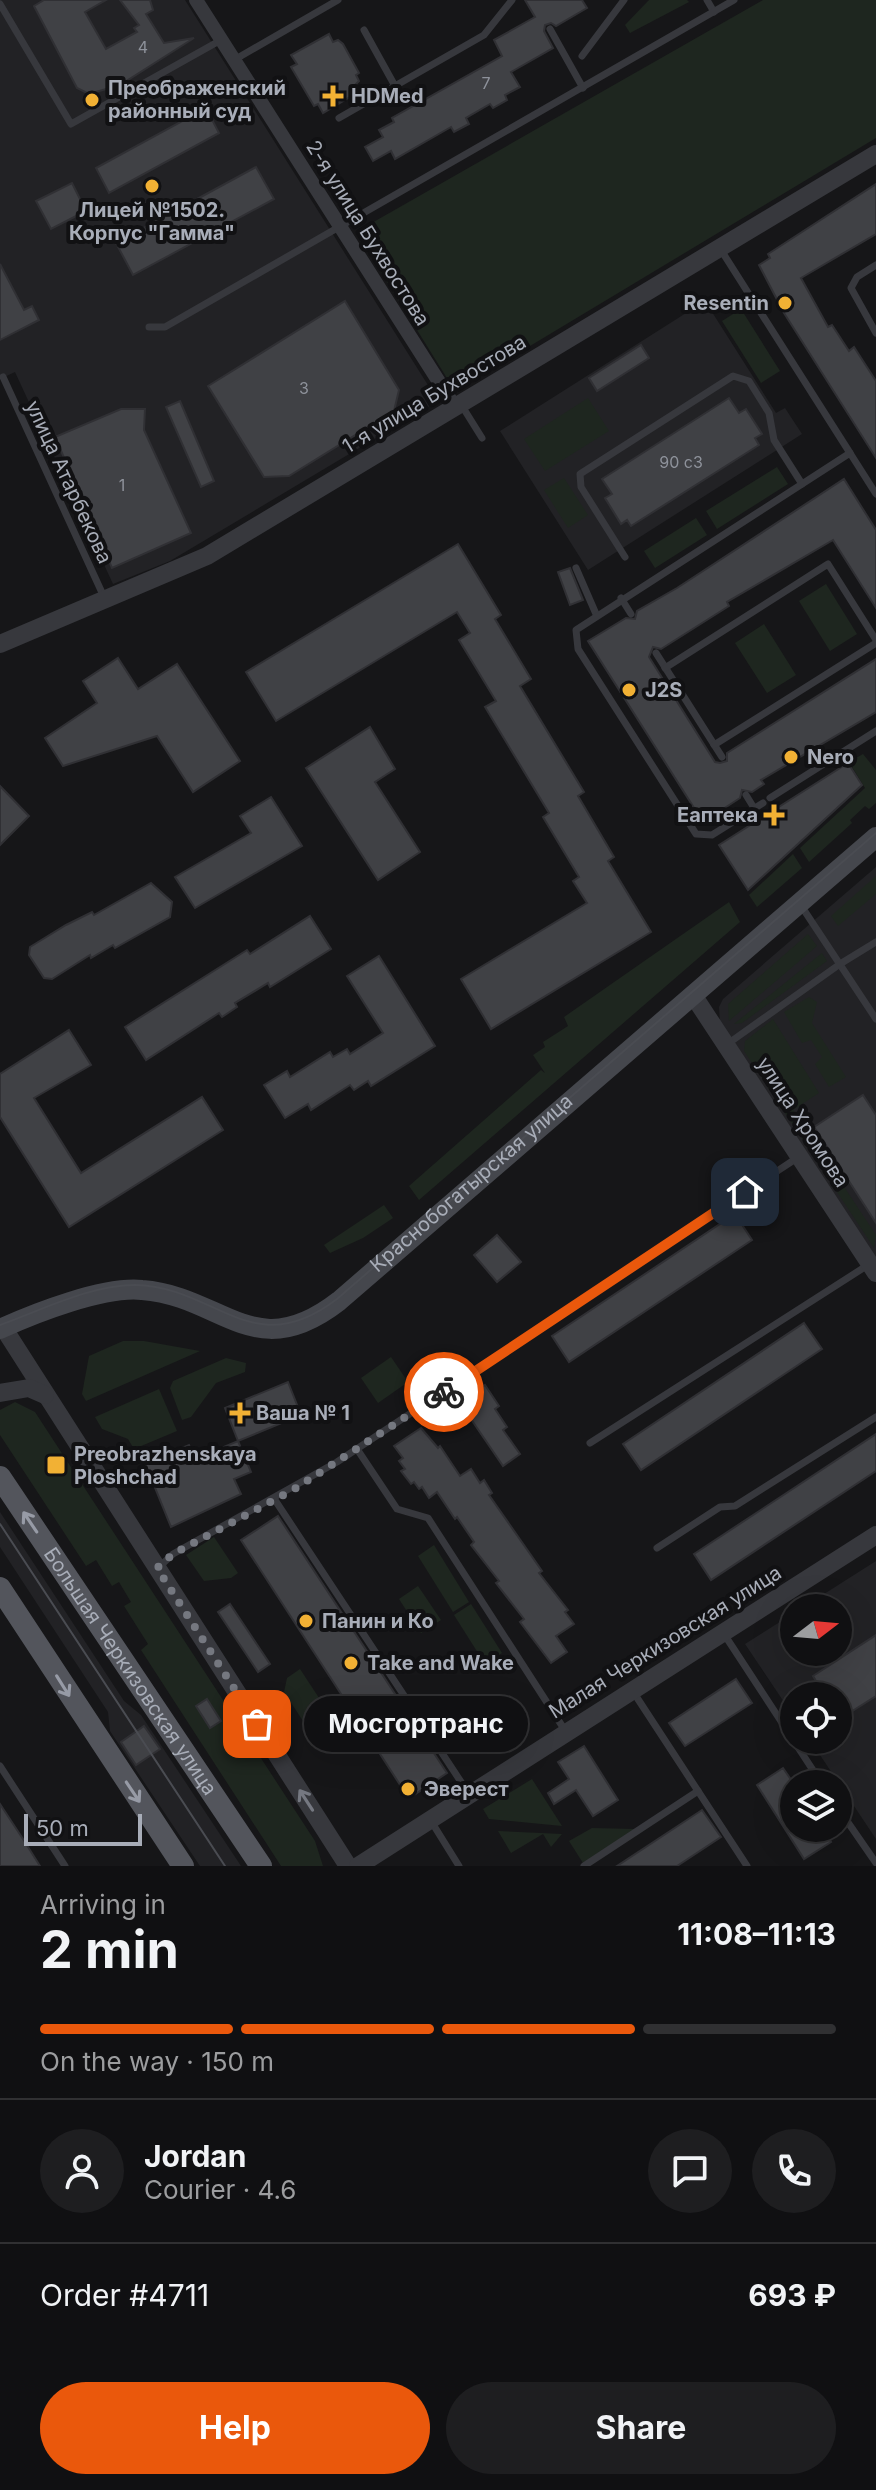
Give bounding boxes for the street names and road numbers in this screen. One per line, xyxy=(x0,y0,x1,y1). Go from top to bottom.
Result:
street label: 2-я улица Бухвостова xyxy=(301,136,435,330)
street label: 1-я улица Бухвостова xyxy=(338,330,530,458)
street label: улица Атарбекова xyxy=(21,397,117,567)
street label: улица Хромова xyxy=(752,1052,854,1192)
street label: Краснобогатырская улица xyxy=(365,1089,577,1277)
street label: Большая Черкизовская улица xyxy=(39,1543,222,1800)
street label: Малая Черкизовская улица xyxy=(544,1560,786,1724)

